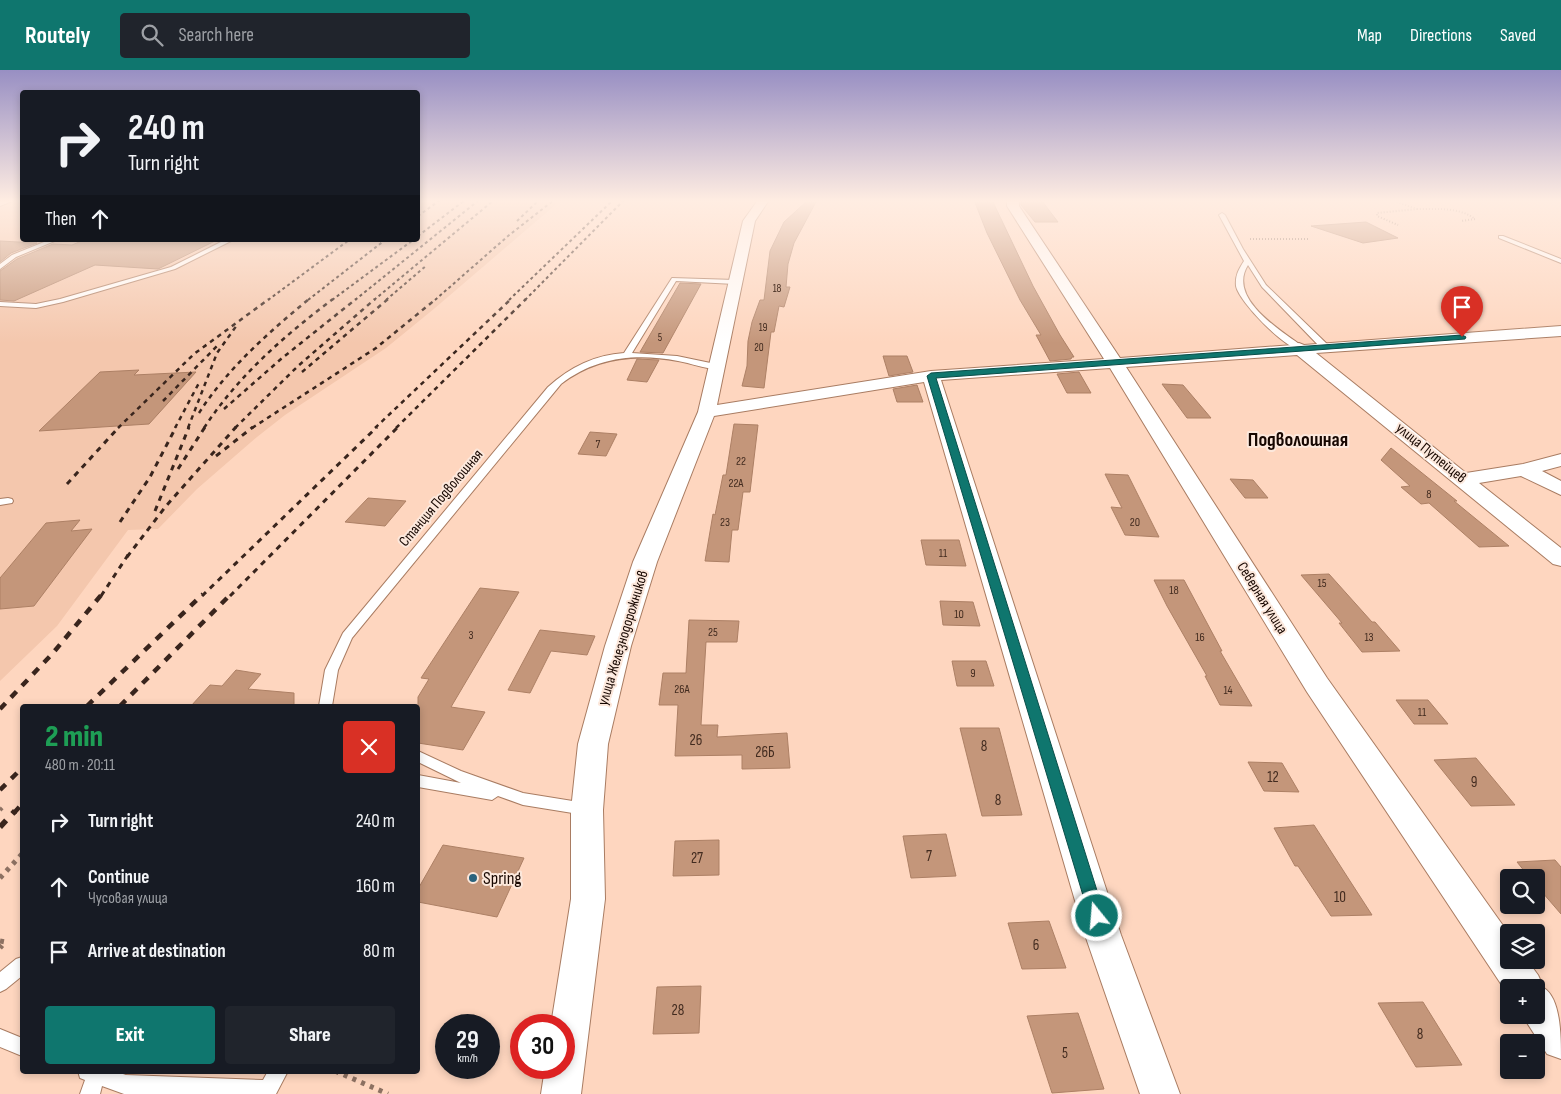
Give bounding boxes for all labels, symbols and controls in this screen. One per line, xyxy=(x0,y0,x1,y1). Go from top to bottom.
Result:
search box xyxy=(120,13,470,58)
text: Routely xyxy=(25,21,90,50)
icon: search xyxy=(138,21,166,49)
text: Search here xyxy=(178,24,254,47)
text: Map xyxy=(1357,25,1382,46)
text: Directions xyxy=(1410,25,1472,46)
text: Saved xyxy=(1500,25,1536,46)
text: 240 m xyxy=(128,107,205,150)
icon: right xyxy=(45,110,110,175)
text: Turn right xyxy=(128,150,199,177)
icon: ahead xyxy=(86,205,114,233)
text: Then xyxy=(45,208,76,231)
house number: 18 xyxy=(773,282,782,295)
pin xyxy=(1441,286,1483,337)
icon: arrive xyxy=(1448,293,1476,321)
house number: 19 xyxy=(759,321,767,334)
house number: 5 xyxy=(658,331,662,344)
house number: 20 xyxy=(754,341,764,354)
street label: улица Путейцев xyxy=(1392,419,1470,487)
district label: Подволошная xyxy=(1248,428,1348,452)
house number: 7 xyxy=(596,437,601,452)
street label: Станция Подволошная xyxy=(395,445,487,551)
house number: 22 xyxy=(736,454,746,469)
house number: 22А xyxy=(728,476,744,491)
house number: 8 xyxy=(1426,487,1432,502)
house number: 23 xyxy=(720,515,730,530)
house number: 20 xyxy=(1130,515,1140,530)
house number: 11 xyxy=(939,546,948,561)
street label: Северная улица xyxy=(1232,559,1292,638)
street label: улица Железнодорожников xyxy=(593,568,653,708)
house number: 15 xyxy=(1317,576,1327,591)
house number: 18 xyxy=(1169,583,1179,598)
house number: 10 xyxy=(954,607,964,622)
house number: 25 xyxy=(708,625,718,640)
house number: 3 xyxy=(468,628,474,643)
house number: 16 xyxy=(1195,630,1205,645)
house number: 13 xyxy=(1364,630,1374,645)
house number: 9 xyxy=(970,666,976,681)
house number: 26А xyxy=(674,682,691,697)
house number: 14 xyxy=(1223,683,1233,698)
house number: 11 xyxy=(1418,705,1427,720)
text: 2 min xyxy=(45,719,103,755)
button: close xyxy=(343,721,395,773)
house number: 26 xyxy=(690,731,702,750)
house number: 8 xyxy=(981,737,987,756)
house number: 26Б xyxy=(755,743,775,762)
text: 480 m · 20:11 xyxy=(45,756,115,775)
house number: 12 xyxy=(1267,768,1279,787)
house number: 9 xyxy=(1471,773,1477,792)
house number: 8 xyxy=(995,791,1001,810)
icon: right xyxy=(45,808,73,836)
text: Turn right xyxy=(88,810,153,833)
text: 240 m xyxy=(356,810,395,833)
house number: 7 xyxy=(926,847,932,866)
house number: 27 xyxy=(691,849,703,868)
text: Continue xyxy=(88,866,149,889)
place label: Spring xyxy=(483,868,522,889)
map controls xyxy=(1500,869,1545,1079)
button: search xyxy=(1500,869,1545,914)
marker: Spring xyxy=(467,872,479,884)
icon: ahead xyxy=(45,873,73,901)
text: 160 m xyxy=(356,875,395,898)
house number: 10 xyxy=(1334,888,1346,907)
text: Чусовая улица xyxy=(88,889,168,908)
position arrow xyxy=(1070,889,1122,941)
button: layers xyxy=(1500,924,1545,969)
house number: 6 xyxy=(1033,936,1039,955)
icon: arrive xyxy=(45,938,73,966)
text: Arrive at destination xyxy=(88,940,226,963)
text: 80 m xyxy=(363,940,395,963)
button: + xyxy=(1500,979,1545,1024)
house number: 28 xyxy=(672,1001,684,1020)
button: Exit xyxy=(45,1006,215,1064)
button: Share xyxy=(225,1006,395,1064)
speed limit sign: 30 xyxy=(510,1014,575,1079)
text: 29 xyxy=(456,1025,479,1056)
house number: 8 xyxy=(1417,1025,1423,1044)
button: − xyxy=(1500,1034,1545,1079)
house number: 5 xyxy=(1062,1044,1068,1063)
text: km/h xyxy=(457,1051,478,1066)

